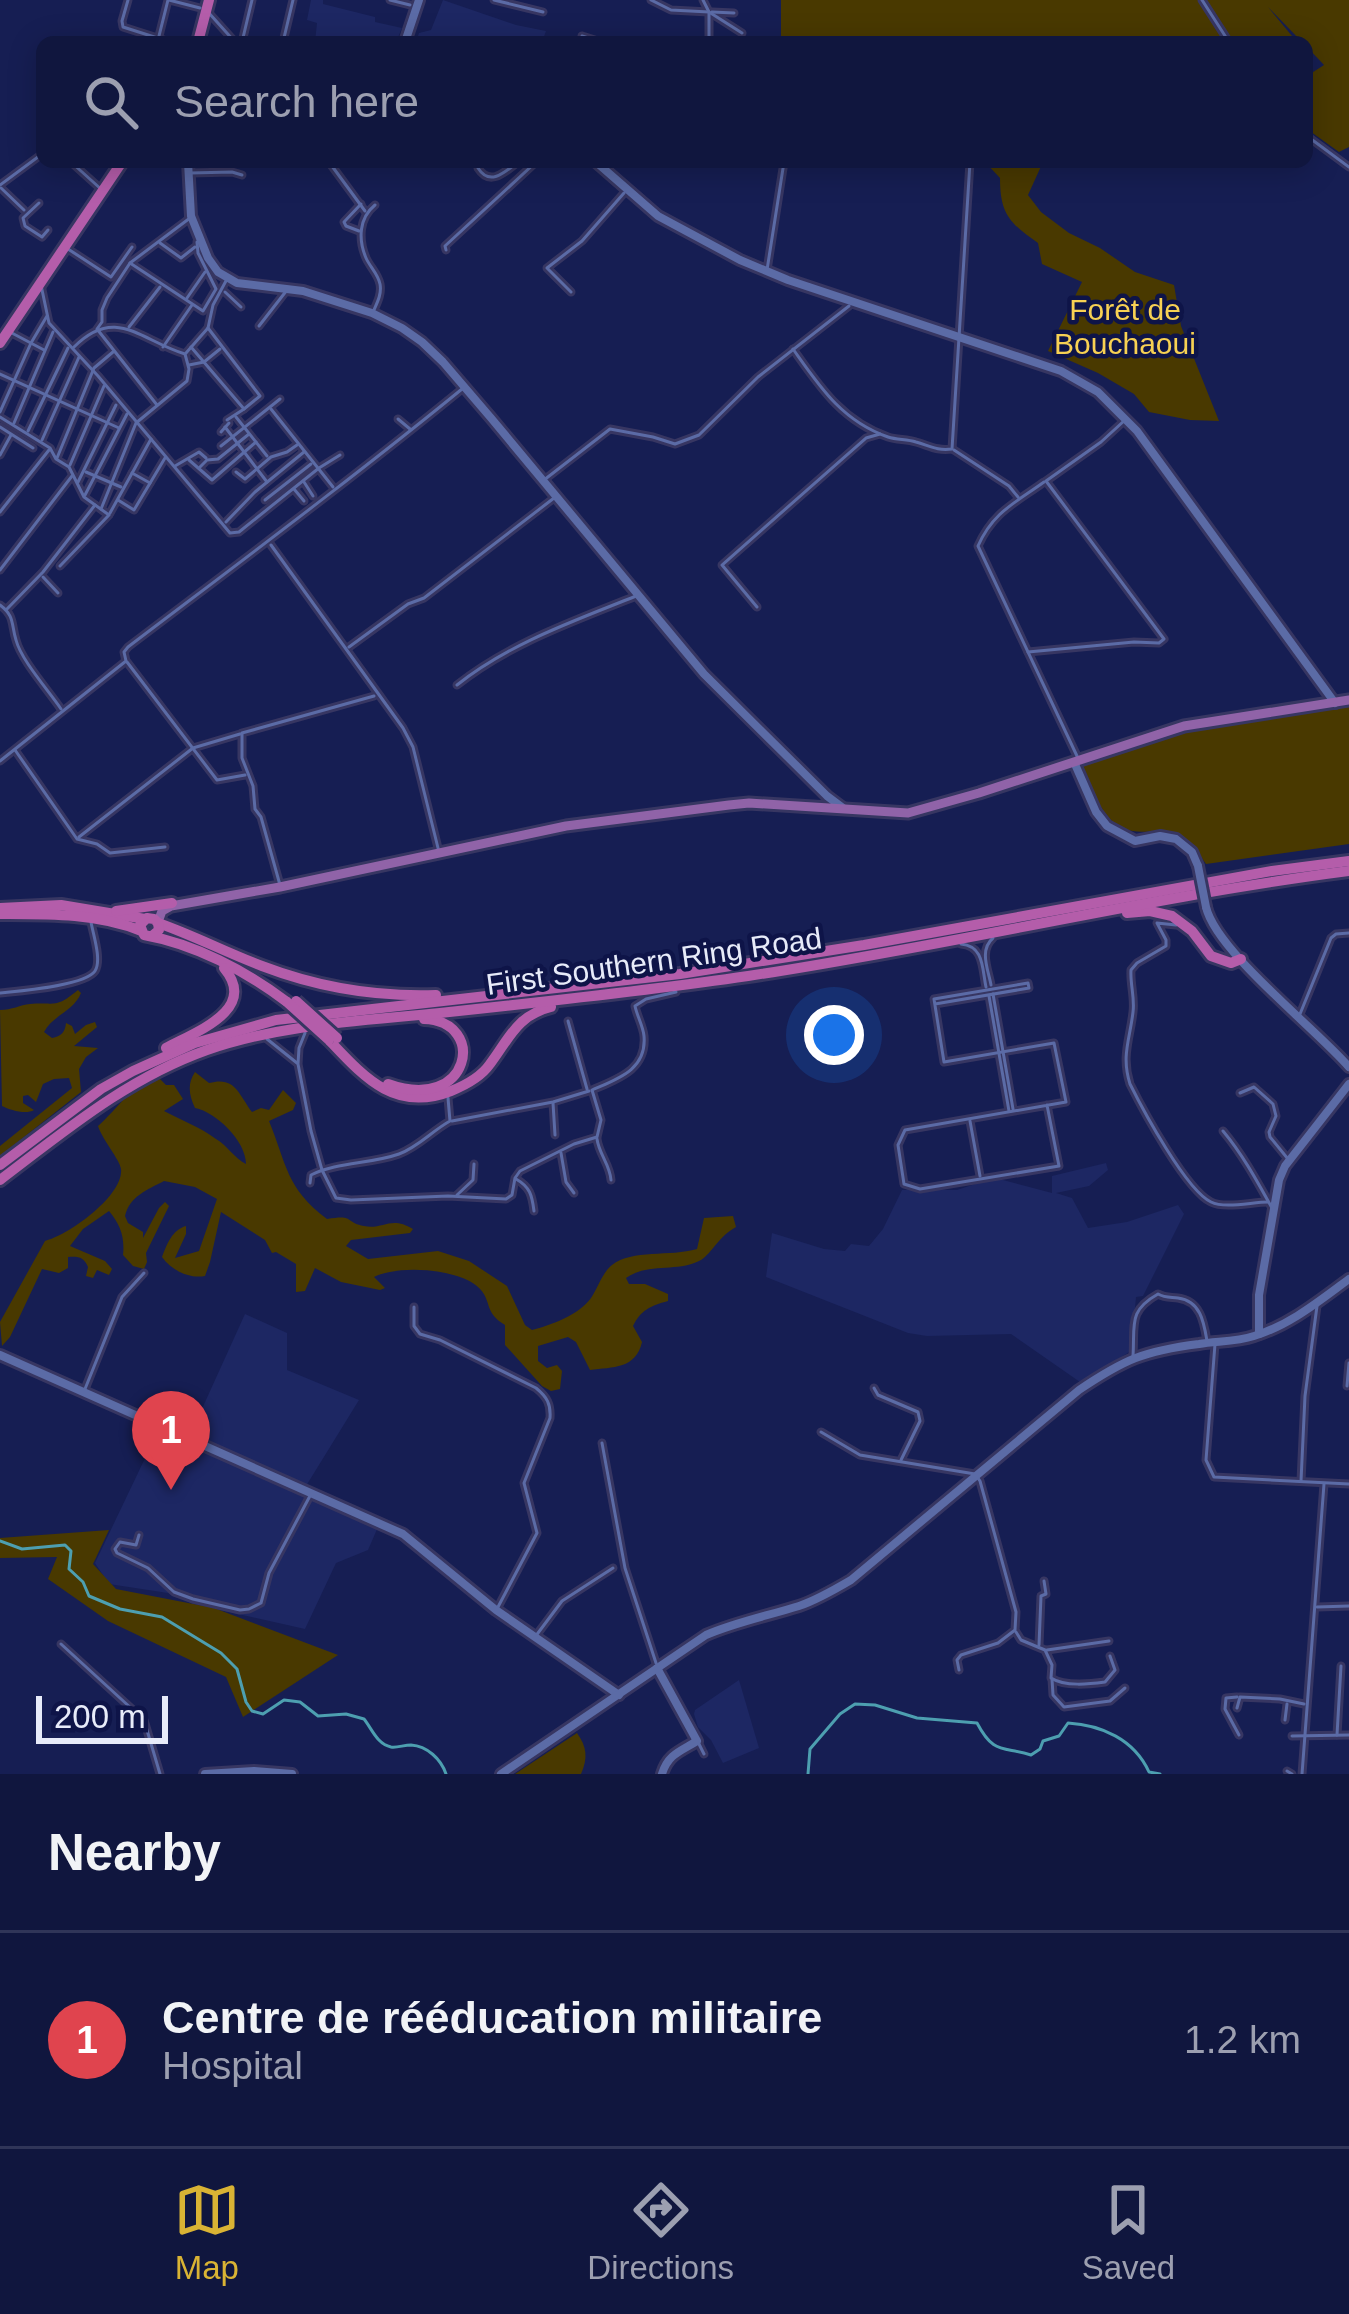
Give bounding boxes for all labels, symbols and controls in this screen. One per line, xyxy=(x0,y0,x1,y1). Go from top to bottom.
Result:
search box xyxy=(36,36,1313,168)
icon: search xyxy=(78,69,144,135)
text: Search here xyxy=(174,76,419,127)
park label: Forêt de Bouchaoui xyxy=(1054,293,1196,360)
street label: First Southern Ring Road xyxy=(484,921,824,1001)
your location xyxy=(804,1005,864,1065)
pin: 1 xyxy=(132,1391,210,1490)
scale bar xyxy=(36,1690,168,1743)
text: 200 m xyxy=(54,1698,146,1735)
text: Nearby xyxy=(48,1824,221,1881)
text: Centre de rééducation militaire xyxy=(162,1992,822,2043)
text: 1 xyxy=(76,2018,98,2061)
text: 1.2 km xyxy=(1184,2018,1301,2061)
text: Hospital xyxy=(162,2044,303,2087)
tab: Map xyxy=(174,2177,240,2287)
tab: Directions xyxy=(587,2177,734,2287)
tab: Saved xyxy=(1082,2177,1175,2287)

